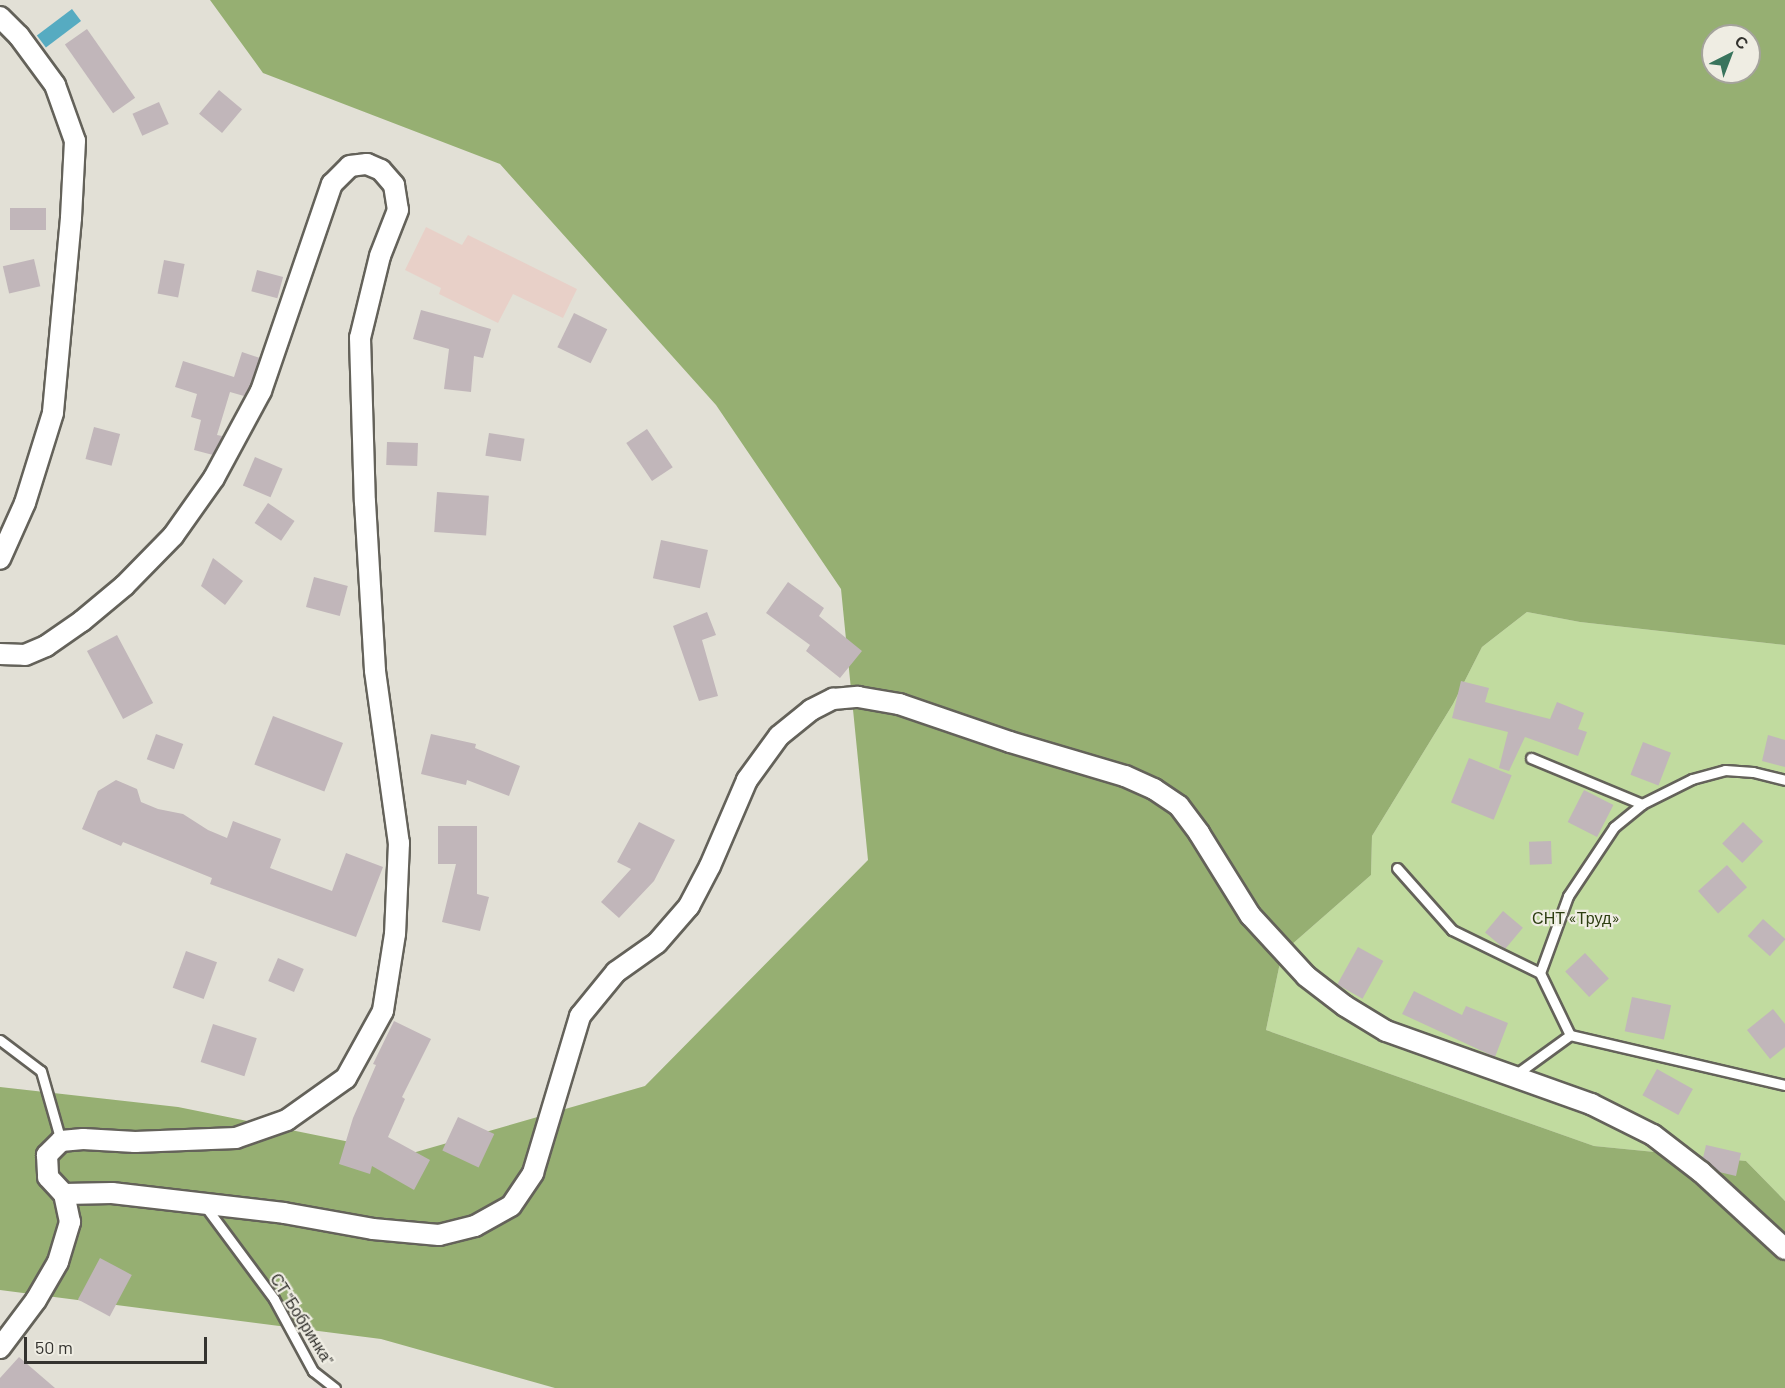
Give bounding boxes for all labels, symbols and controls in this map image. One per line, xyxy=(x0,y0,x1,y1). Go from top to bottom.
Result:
north arrow xyxy=(1701,24,1761,84)
text: С xyxy=(1731,31,1753,53)
park label: СНТ «Труд» xyxy=(1532,908,1620,928)
street label: СТ "Бобринка" xyxy=(266,1270,338,1368)
scale bar xyxy=(27,1325,210,1363)
text: 50 m xyxy=(35,1336,73,1358)

